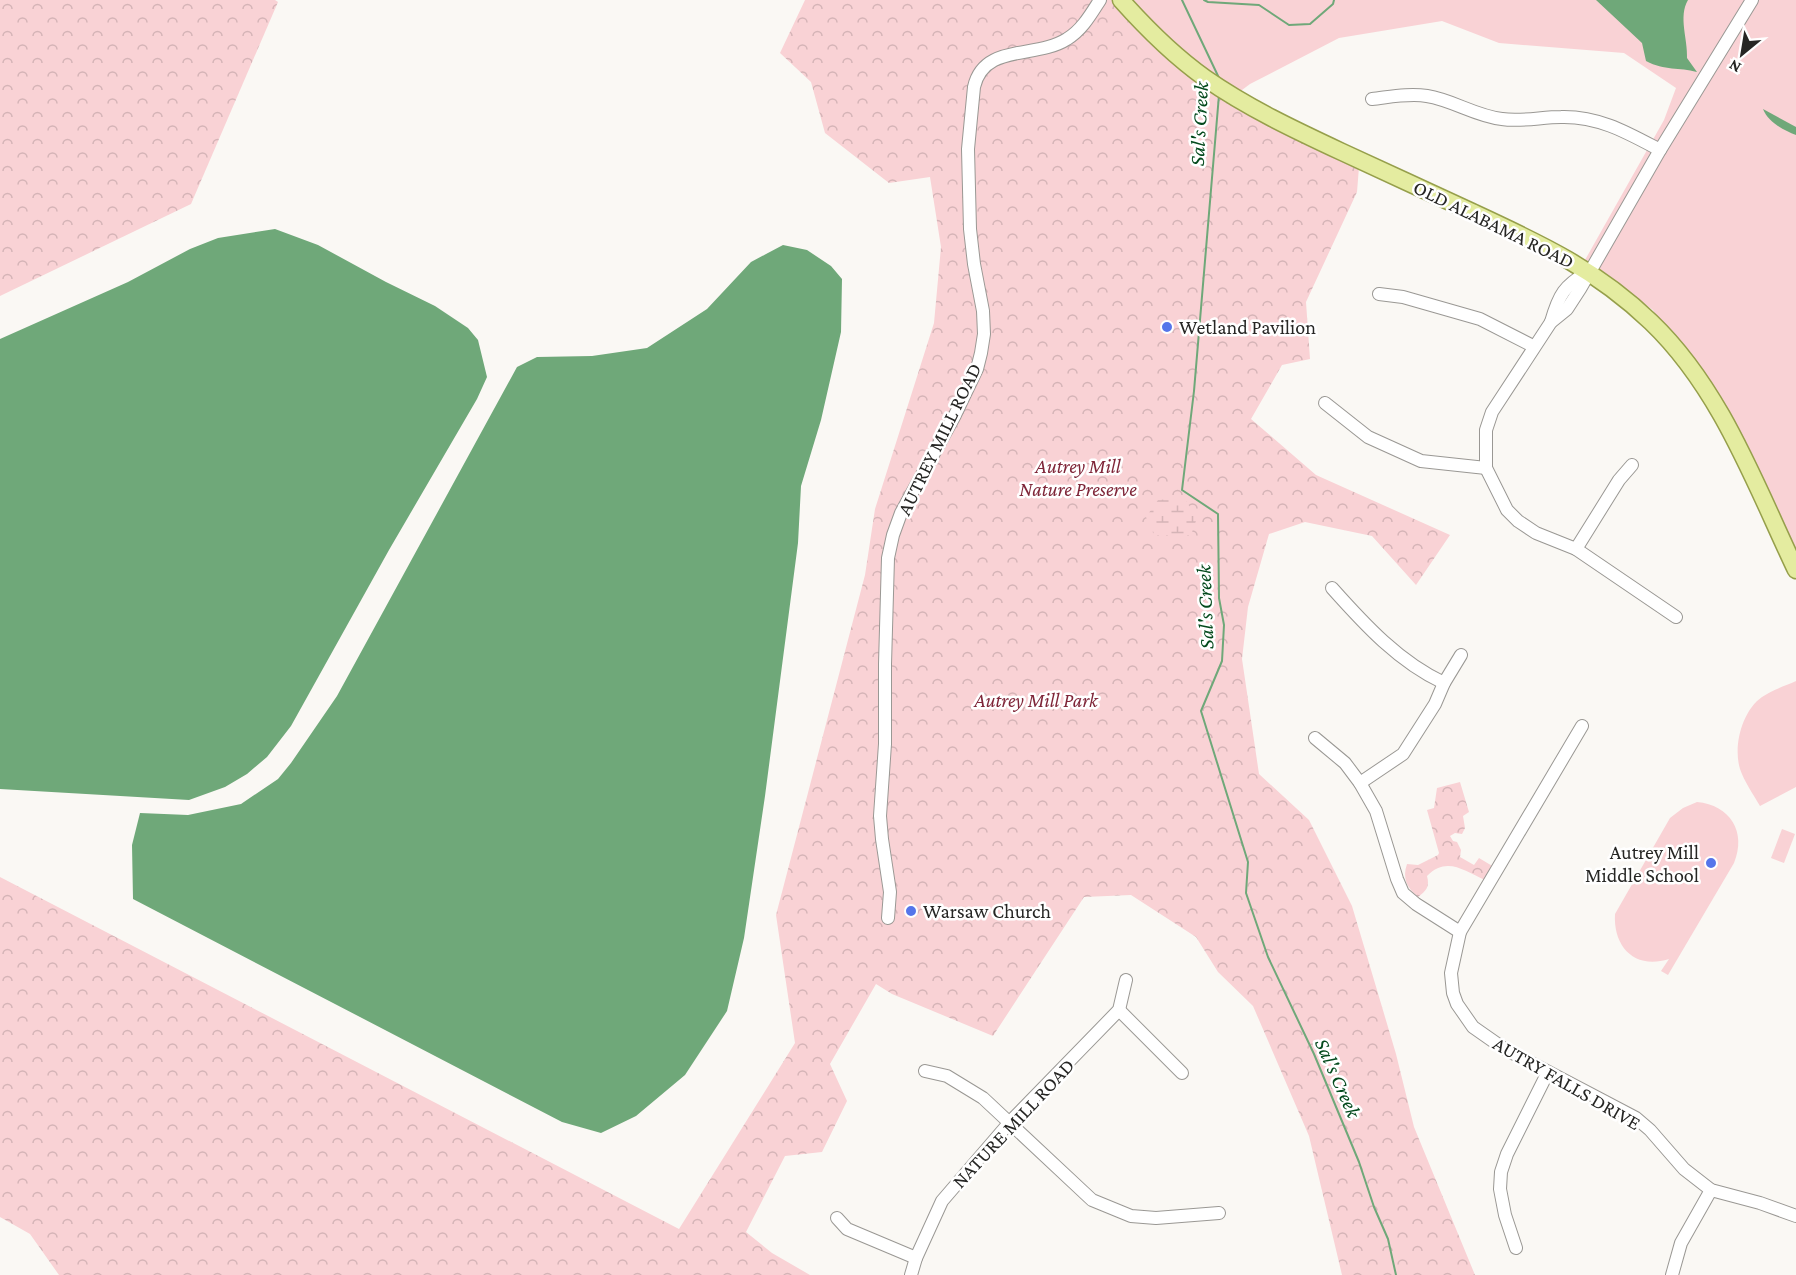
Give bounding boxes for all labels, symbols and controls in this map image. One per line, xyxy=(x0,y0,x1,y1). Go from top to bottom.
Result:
north arrow xyxy=(1712,24,1772,84)
text: N xyxy=(1726,56,1744,77)
water label: Sal's Creek xyxy=(1185,80,1213,167)
street label: OLD ALABAMA ROAD xyxy=(1410,176,1578,272)
place label: Wetland Pavilion xyxy=(1179,316,1316,338)
marker: Wetland Pavilion xyxy=(1160,320,1174,334)
street label: AUTREY MILL ROAD xyxy=(893,359,985,519)
park label: Autrey Mill Nature Preserve xyxy=(1019,455,1137,500)
water label: Sal's Creek xyxy=(1192,564,1218,650)
park label: Autrey Mill Park xyxy=(973,689,1099,712)
place label: Autrey Mill Middle School xyxy=(1585,841,1699,886)
marker: Autrey Mill Middle School xyxy=(1704,856,1718,870)
place label: Warsaw Church xyxy=(923,900,1051,922)
marker: Warsaw Church xyxy=(904,904,918,918)
street label: AUTRY FALLS DRIVE xyxy=(1489,1032,1645,1134)
water label: Sal's Creek xyxy=(1310,1035,1366,1122)
street label: NATURE MILL ROAD xyxy=(947,1054,1079,1192)

